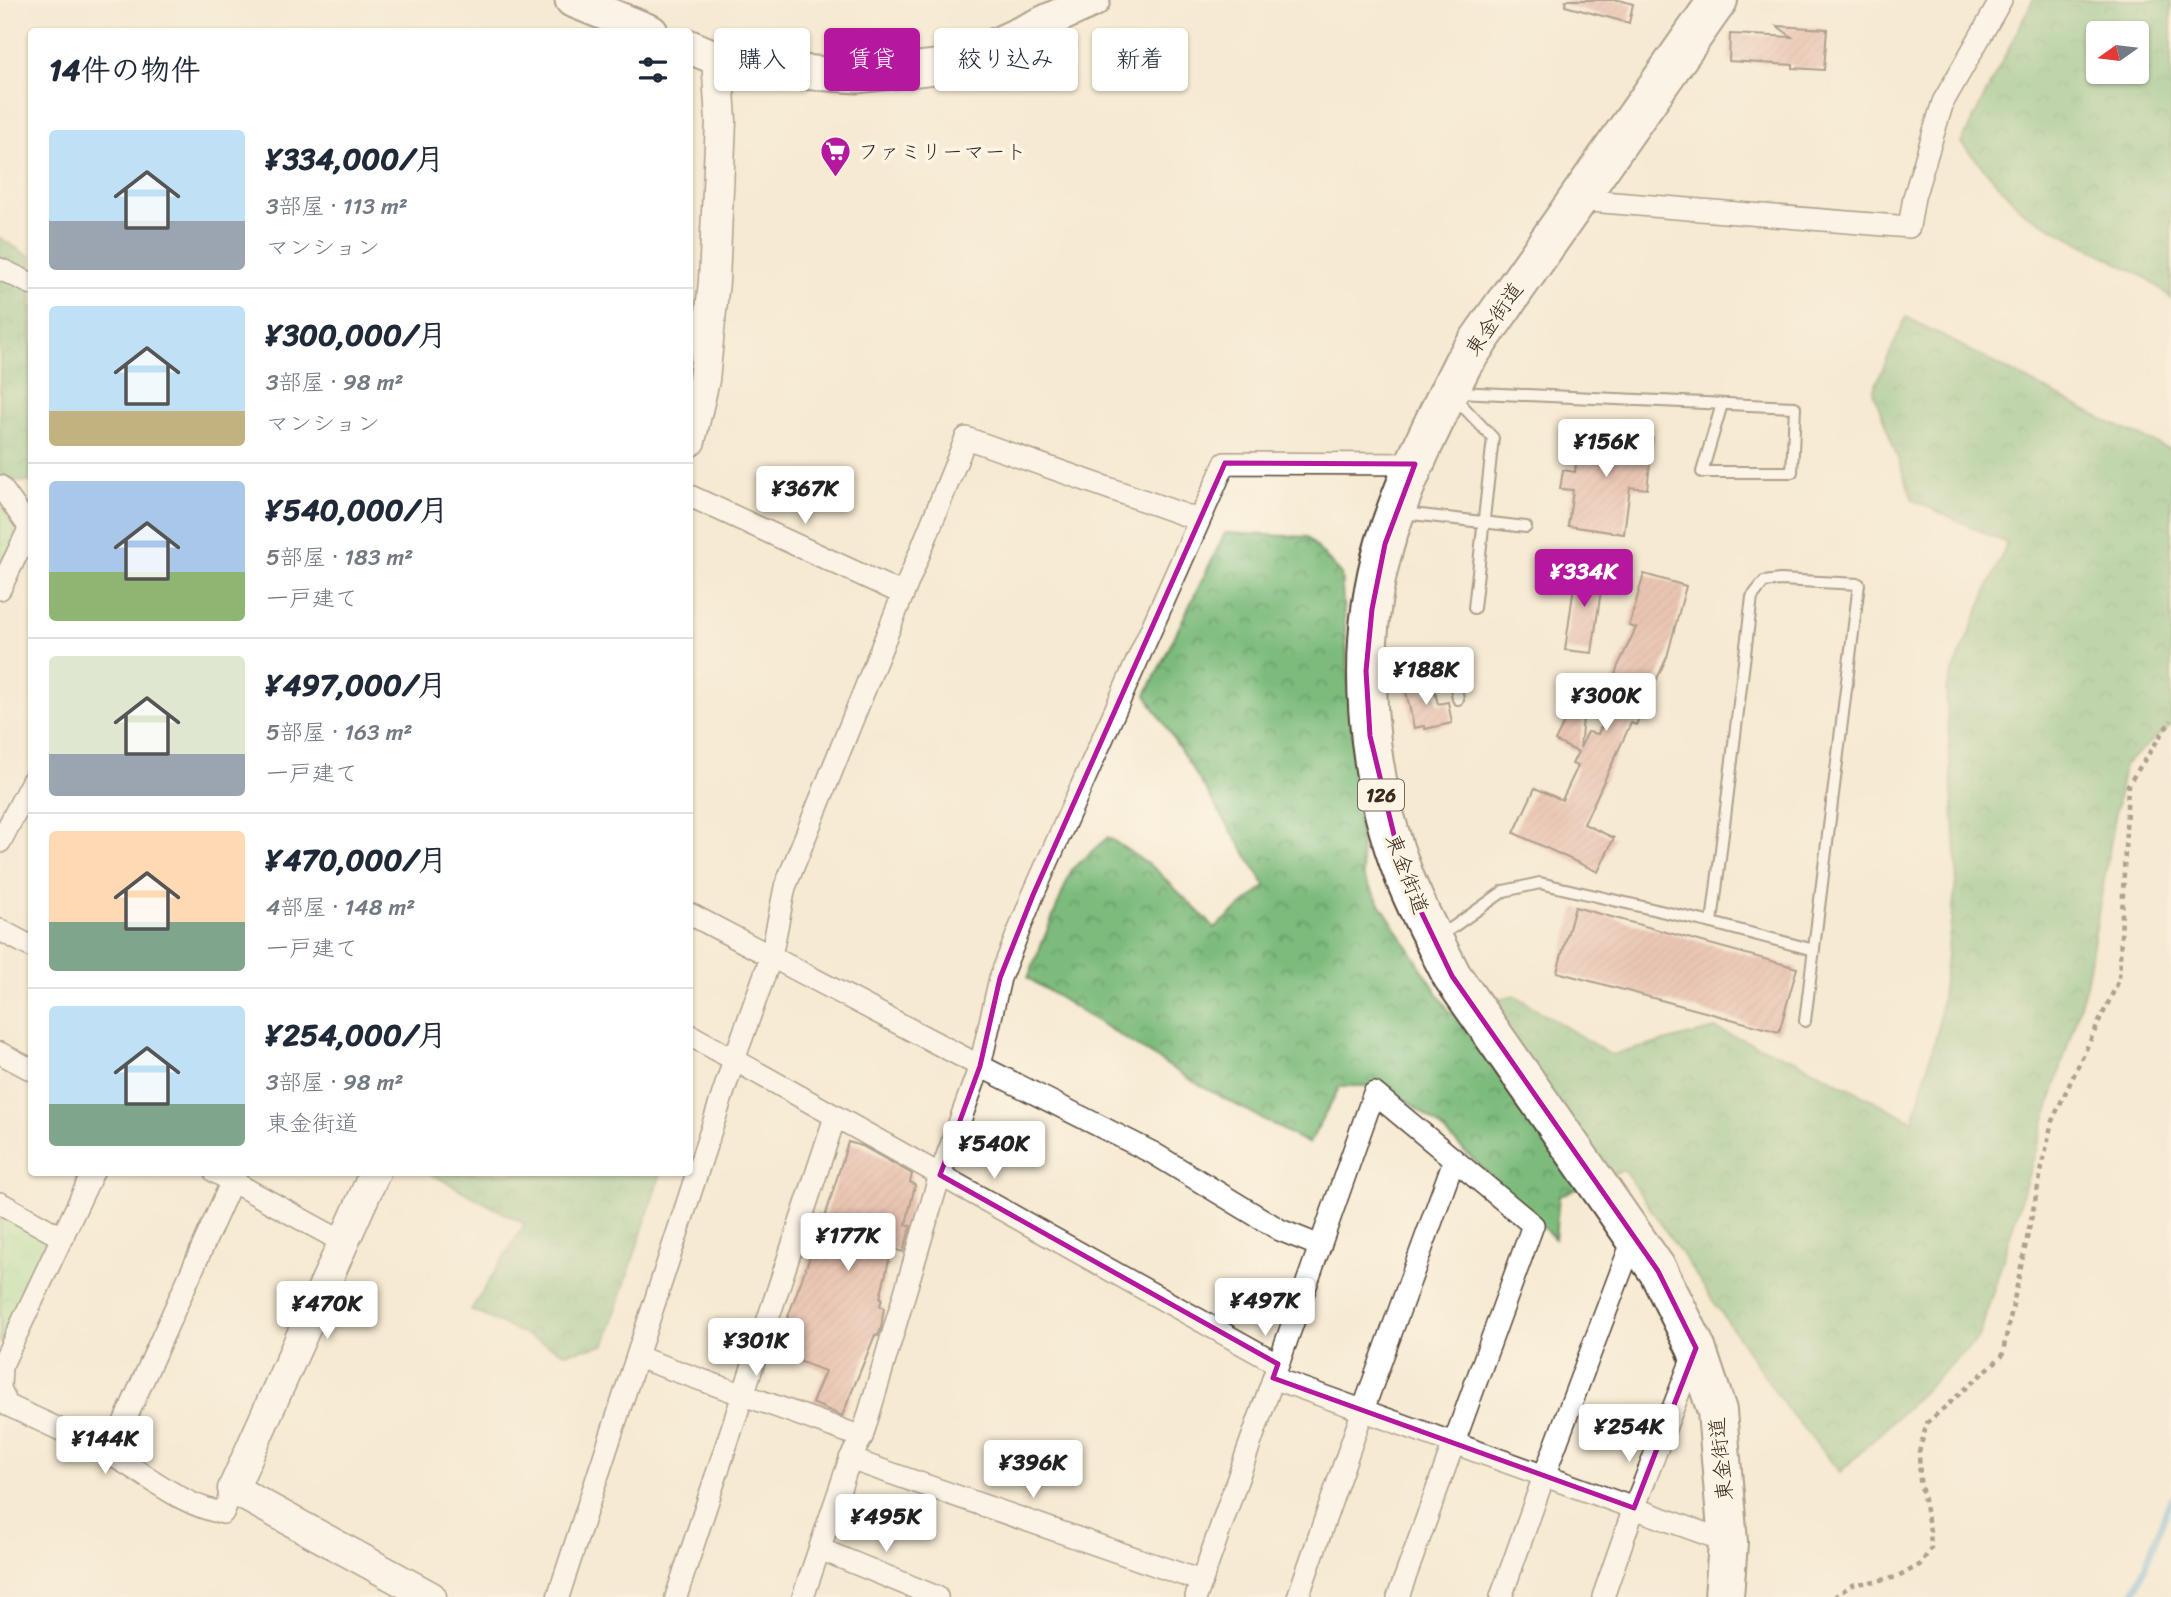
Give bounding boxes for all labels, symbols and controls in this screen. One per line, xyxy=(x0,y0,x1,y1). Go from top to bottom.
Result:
north arrow xyxy=(2086,21,2149,84)
map controls xyxy=(2086,21,2149,84)
chip: 購入 xyxy=(714,28,810,91)
chip: 賃貸 xyxy=(824,28,920,91)
chip: 絞り込み xyxy=(934,28,1078,91)
chip: 新着 xyxy=(1092,28,1188,91)
text: 14件の物件 xyxy=(49,43,201,97)
icon: filters xyxy=(634,51,672,89)
text: ¥334,000/月 xyxy=(266,132,444,186)
place label: ファミリーマート xyxy=(858,133,1026,171)
supermarket icon: ファミリーマート xyxy=(818,135,852,179)
icon: home xyxy=(105,158,189,242)
text: 3部屋 · 113 m² xyxy=(266,186,408,227)
text: マンション xyxy=(266,227,380,268)
street label: 東金街道 xyxy=(1454,274,1534,364)
text: ¥300,000/月 xyxy=(266,308,447,362)
icon: home xyxy=(105,334,189,418)
text: 3部屋 · 98 m² xyxy=(266,362,403,403)
text: マンション xyxy=(266,403,380,444)
pin: ¥156K xyxy=(1557,420,1655,479)
text: ¥156K xyxy=(1574,421,1638,462)
pin: ¥367K xyxy=(756,466,854,526)
text: ¥367K xyxy=(772,468,838,509)
text: ¥540,000/月 xyxy=(266,483,449,537)
icon: home xyxy=(105,509,189,593)
text: 5部屋 · 183 m² xyxy=(266,537,413,578)
pin: ¥334K xyxy=(1535,550,1633,609)
text: ¥334K xyxy=(1551,551,1617,592)
text: 一戸建て xyxy=(266,578,358,619)
pin: ¥188K xyxy=(1377,648,1475,707)
text: ¥188K xyxy=(1394,649,1458,690)
text: ¥497,000/月 xyxy=(266,658,447,712)
pin: ¥300K xyxy=(1557,674,1655,733)
text: ¥300K xyxy=(1572,675,1640,716)
icon: home xyxy=(105,684,189,768)
text: 5部屋 · 163 m² xyxy=(266,712,412,753)
text: 一戸建て xyxy=(266,753,358,794)
road number: 126 xyxy=(1358,780,1404,810)
street label: 東金街道 xyxy=(1374,828,1440,920)
text: ¥470,000/月 xyxy=(266,833,447,887)
icon: home xyxy=(105,859,189,943)
text: 4部屋 · 148 m² xyxy=(266,887,415,928)
text: 一戸建て xyxy=(266,928,358,969)
text: ¥254,000/月 xyxy=(266,1008,447,1062)
icon: home xyxy=(105,1034,189,1118)
text: 3部屋 · 98 m² xyxy=(266,1062,403,1103)
text: 東金街道 xyxy=(266,1103,358,1144)
pin: ¥540K xyxy=(945,1122,1043,1181)
text: ¥540K xyxy=(959,1123,1029,1164)
pin: ¥177K xyxy=(799,1214,897,1273)
text: ¥177K xyxy=(817,1215,879,1256)
pin: ¥497K xyxy=(1216,1278,1314,1338)
text: ¥497K xyxy=(1231,1280,1299,1321)
pin: ¥470K xyxy=(278,1282,376,1341)
text: ¥470K xyxy=(293,1283,361,1324)
pin: ¥301K xyxy=(707,1318,805,1378)
text: ¥301K xyxy=(724,1320,788,1361)
pin: ¥254K xyxy=(1580,1404,1678,1464)
text: ¥254K xyxy=(1595,1406,1663,1447)
street label: 東金街道 xyxy=(1698,1415,1744,1503)
pin: ¥144K xyxy=(56,1416,154,1476)
text: ¥144K xyxy=(72,1418,138,1459)
pin: ¥396K xyxy=(984,1440,1082,1500)
text: ¥396K xyxy=(1000,1442,1066,1483)
pin: ¥495K xyxy=(837,1494,935,1554)
text: ¥495K xyxy=(851,1496,921,1537)

